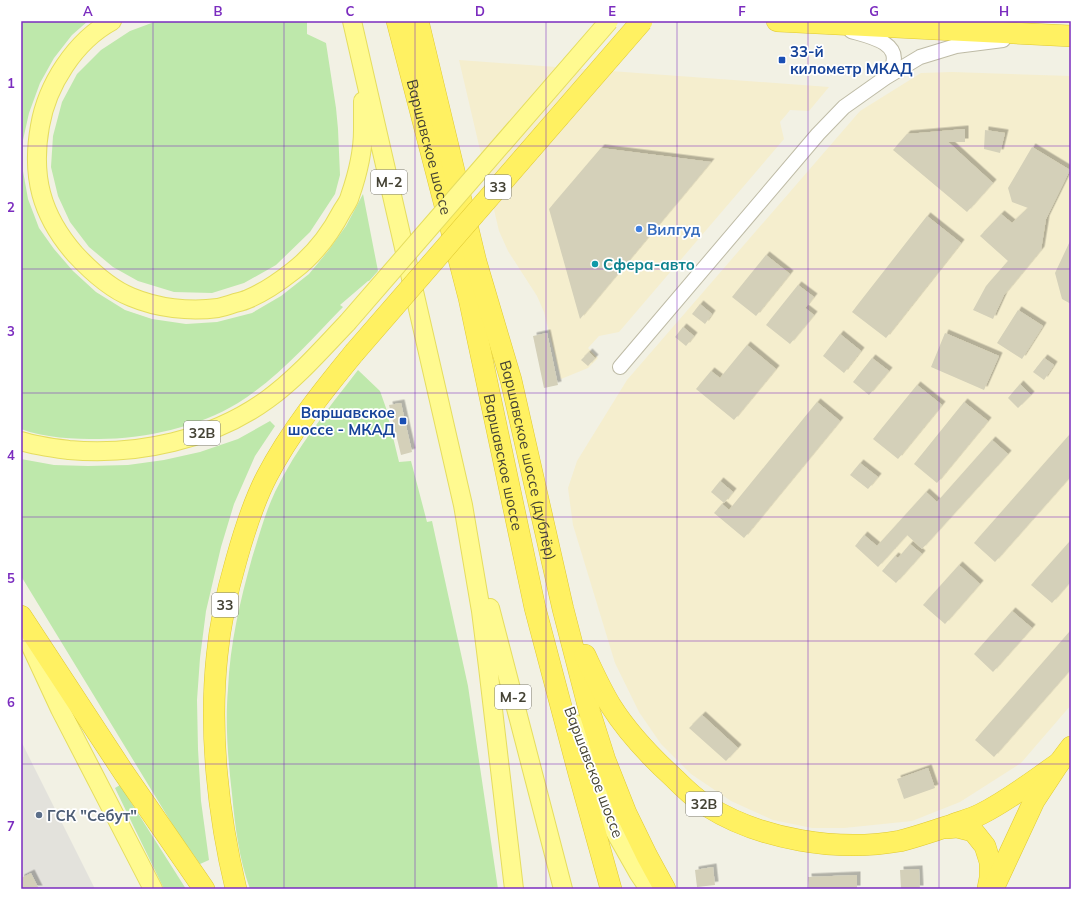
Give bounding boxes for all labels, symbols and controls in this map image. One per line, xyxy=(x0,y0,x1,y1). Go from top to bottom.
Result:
text: A xyxy=(83,3,93,19)
text: B xyxy=(214,3,223,19)
text: C xyxy=(346,3,355,19)
text: D xyxy=(475,3,485,19)
text: E xyxy=(608,3,616,19)
text: F xyxy=(738,3,746,19)
text: G xyxy=(869,3,879,19)
text: H xyxy=(999,3,1009,19)
place label: 33-й километр МКАД xyxy=(790,42,913,78)
marker: 33-й километр МКАД xyxy=(777,55,787,65)
text: 1 xyxy=(7,75,15,91)
street label: Варшавское шоссе xyxy=(403,77,456,217)
road number: М-2 xyxy=(371,170,407,194)
road number: 33 xyxy=(485,175,511,199)
text: 2 xyxy=(7,199,15,215)
place label: Вилгуд xyxy=(647,220,701,239)
marker: Вилгуд xyxy=(634,224,644,234)
place label: Сфера-авто xyxy=(603,255,695,274)
marker: Сфера-авто xyxy=(590,259,600,269)
text: 3 xyxy=(7,323,15,339)
street label: Варшавское шоссе (дублёр) xyxy=(496,358,560,562)
street label: Варшавское шоссе xyxy=(481,392,527,532)
place label: Варшавское шоссе - МКАД xyxy=(288,403,395,439)
marker: Варшавское шоссе - МКАД xyxy=(398,416,408,426)
road number: 32B xyxy=(184,421,220,445)
text: 4 xyxy=(7,447,15,463)
text: 5 xyxy=(7,570,15,586)
road number: 33 xyxy=(212,593,238,617)
road number: М-2 xyxy=(495,685,531,709)
text: 6 xyxy=(7,694,15,710)
street label: Варшавское шоссе xyxy=(560,704,628,840)
road number: 32B xyxy=(686,792,722,816)
place label: ГСК "Себут" xyxy=(47,806,137,825)
marker: ГСК "Себут" xyxy=(34,810,44,820)
text: 7 xyxy=(7,818,15,834)

